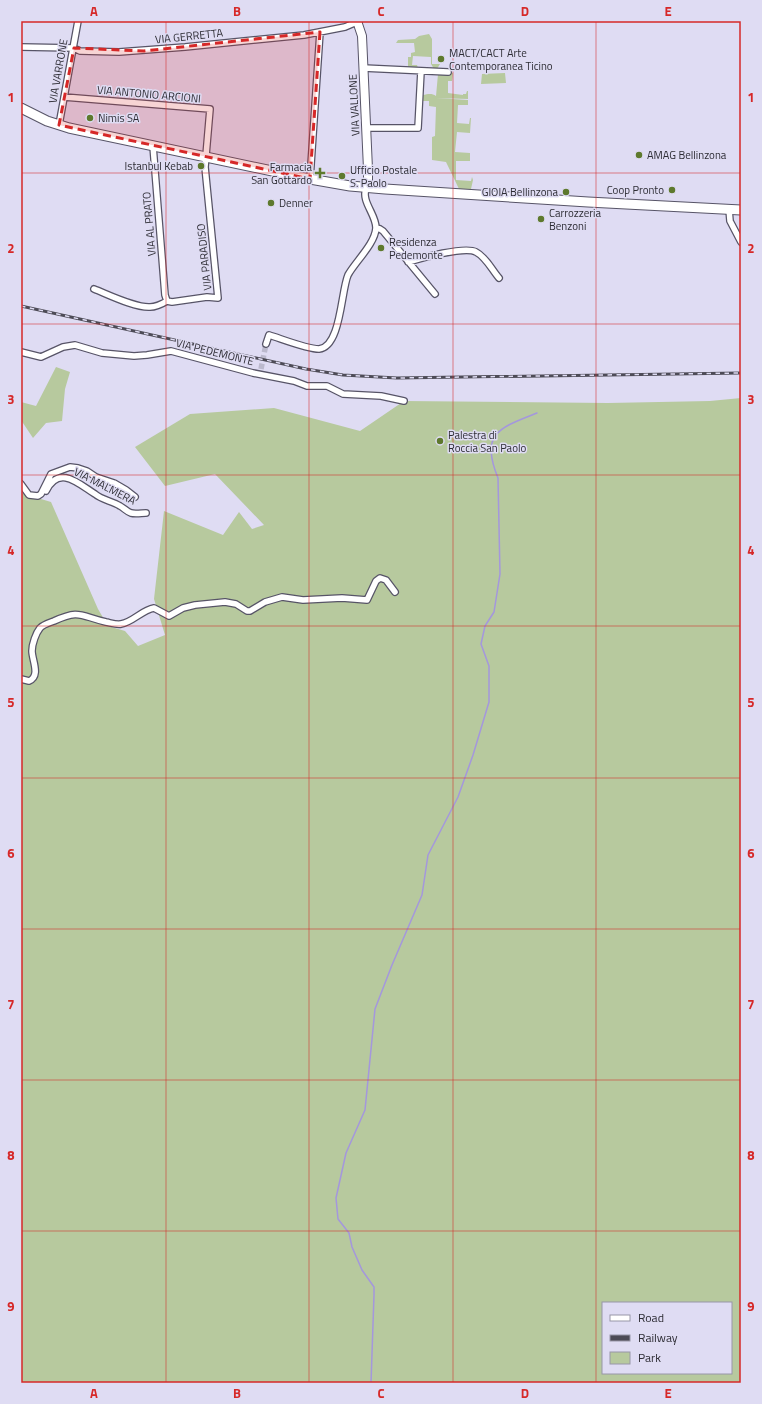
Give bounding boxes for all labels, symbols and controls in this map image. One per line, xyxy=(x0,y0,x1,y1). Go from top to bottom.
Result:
text: A xyxy=(90,1,98,21)
text: B xyxy=(233,1,241,21)
text: C xyxy=(377,1,385,21)
text: D xyxy=(521,1,529,21)
text: E xyxy=(664,1,672,21)
street label: VIA GERRETTA xyxy=(154,24,224,48)
street label: VIA VARRONE xyxy=(44,38,72,104)
place label: MACT/CACT Arte Contemporanea Ticino xyxy=(449,45,553,74)
marker: MACT/CACT Arte Contemporanea Ticino xyxy=(436,54,446,64)
street label: VIA VALLONE xyxy=(344,74,364,136)
street label: VIA ANTONIO ARCIONI xyxy=(96,81,202,107)
text: 1 xyxy=(7,87,15,107)
text: 1 xyxy=(747,87,755,107)
place label: Nimis SA xyxy=(98,110,140,126)
marker: Nimis SA xyxy=(85,113,95,123)
place label: AMAG Bellinzona xyxy=(647,147,727,163)
marker: AMAG Bellinzona xyxy=(634,150,644,160)
place label: Istanbul Kebab xyxy=(125,158,193,174)
place label: Farmacia San Gottardo xyxy=(251,159,312,188)
marker: Istanbul Kebab xyxy=(196,161,206,171)
place label: Ufficio Postale S. Paolo xyxy=(350,162,418,191)
marker: Farmacia San Gottardo xyxy=(315,168,325,178)
marker: Ufficio Postale S. Paolo xyxy=(337,171,347,181)
place label: Coop Pronto xyxy=(607,182,664,198)
place label: GIOIA Bellinzona xyxy=(482,184,558,200)
marker: Coop Pronto xyxy=(667,185,677,195)
marker: GIOIA Bellinzona xyxy=(561,187,571,197)
street label: VIA AL PRATO xyxy=(138,191,160,257)
place label: Denner xyxy=(279,195,313,211)
marker: Denner xyxy=(266,198,276,208)
place label: Carrozzeria Benzoni xyxy=(549,205,602,234)
marker: Carrozzeria Benzoni xyxy=(536,214,546,224)
street label: VIA PARADISO xyxy=(193,223,215,291)
place label: Residenza Pedemonte xyxy=(389,234,443,263)
text: 2 xyxy=(7,238,15,258)
text: 2 xyxy=(747,238,755,258)
marker: Residenza Pedemonte xyxy=(376,243,386,253)
street label: VIA PEDEMONTE xyxy=(174,335,256,369)
text: 3 xyxy=(7,389,15,409)
text: 3 xyxy=(747,389,755,409)
place label: Palestra di Roccia San Paolo xyxy=(448,427,526,456)
marker: Palestra di Roccia San Paolo xyxy=(435,436,445,446)
street label: VIA MALMERA xyxy=(71,463,139,509)
text: 4 xyxy=(7,540,15,560)
text: 4 xyxy=(747,540,755,560)
text: 5 xyxy=(7,692,15,712)
text: 5 xyxy=(747,692,755,712)
text: 6 xyxy=(7,843,15,863)
text: 6 xyxy=(747,843,755,863)
text: 7 xyxy=(7,994,15,1014)
text: 7 xyxy=(747,994,755,1014)
text: 8 xyxy=(7,1145,15,1165)
text: 8 xyxy=(747,1145,755,1165)
text: 9 xyxy=(7,1296,15,1316)
text: 9 xyxy=(747,1296,755,1316)
legend xyxy=(602,1302,732,1374)
text: Road xyxy=(638,1308,664,1327)
text: Railway xyxy=(638,1328,678,1347)
text: Park xyxy=(638,1348,661,1367)
text: A xyxy=(90,1383,98,1403)
text: B xyxy=(233,1383,241,1403)
text: C xyxy=(377,1383,385,1403)
text: D xyxy=(521,1383,529,1403)
text: E xyxy=(664,1383,672,1403)

